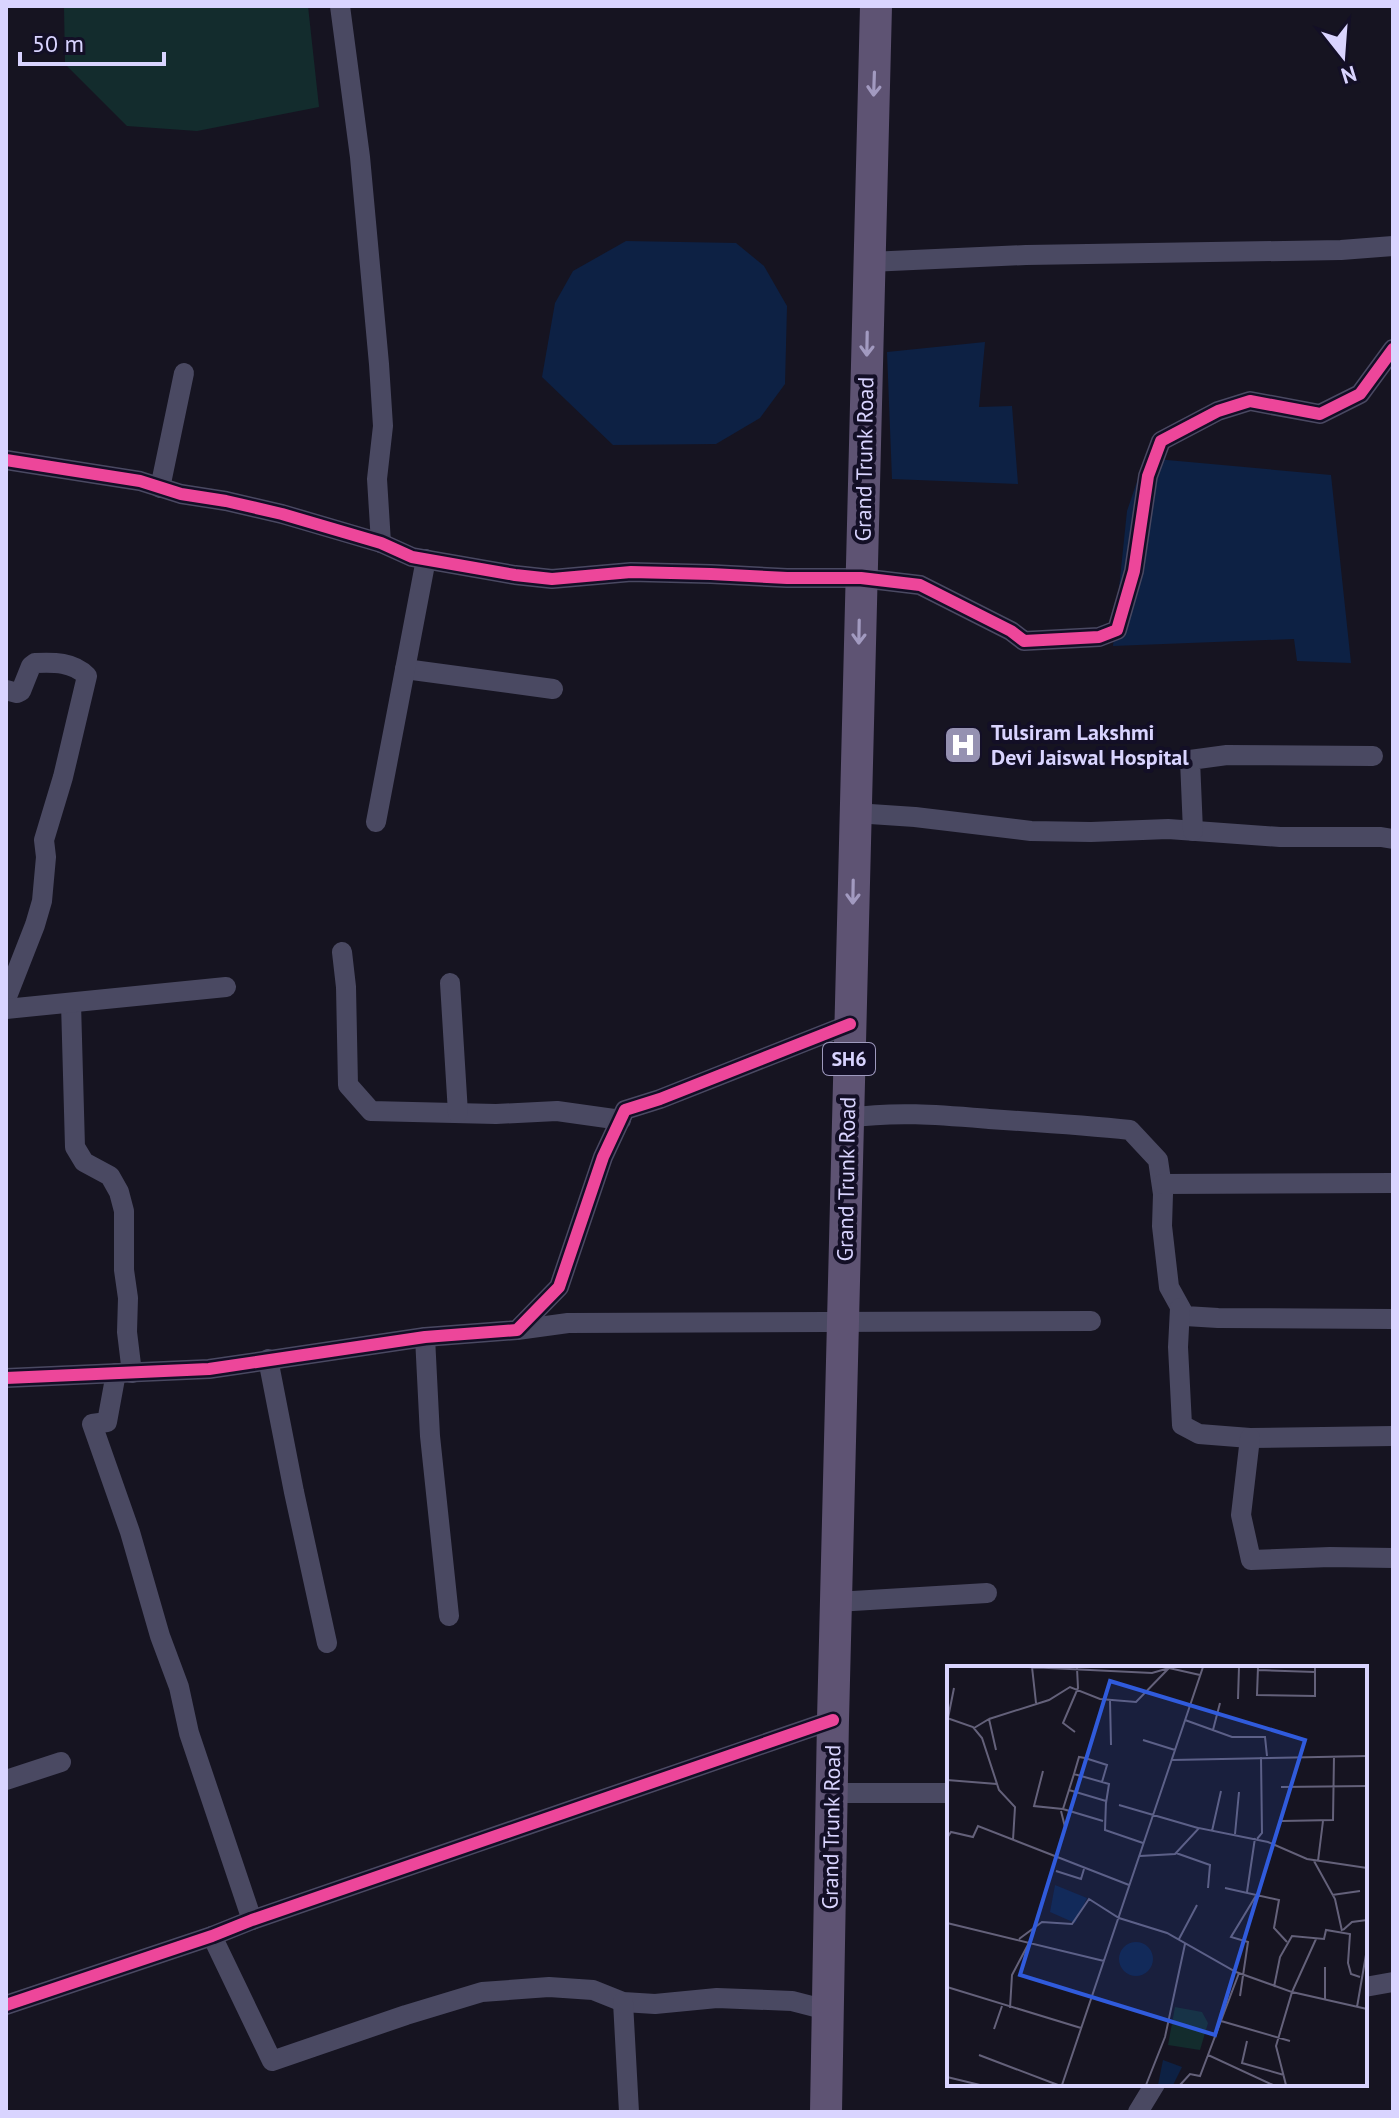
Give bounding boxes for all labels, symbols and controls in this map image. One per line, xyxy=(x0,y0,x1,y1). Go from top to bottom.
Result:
scale bar xyxy=(20,16,164,66)
north arrow xyxy=(1303,16,1383,96)
text: 50 m xyxy=(32,28,84,59)
text: N xyxy=(1338,60,1360,91)
one-way arrow xyxy=(866,70,881,97)
one-way arrow xyxy=(859,330,874,357)
street label: Grand Trunk Road xyxy=(849,377,879,541)
one-way arrow xyxy=(852,618,867,645)
place label: Tulsiram Lakshmi Devi Jaiswal Hospital xyxy=(991,718,1189,771)
hospital icon: Tulsiram Lakshmi Devi Jaiswal Hospital xyxy=(942,724,984,766)
one-way arrow xyxy=(845,878,861,905)
road number: SH6 xyxy=(823,1043,875,1075)
street label: Grand Trunk Road xyxy=(831,1097,861,1261)
inset map xyxy=(947,1666,1367,2086)
street label: Grand Trunk Road xyxy=(816,1745,846,1909)

